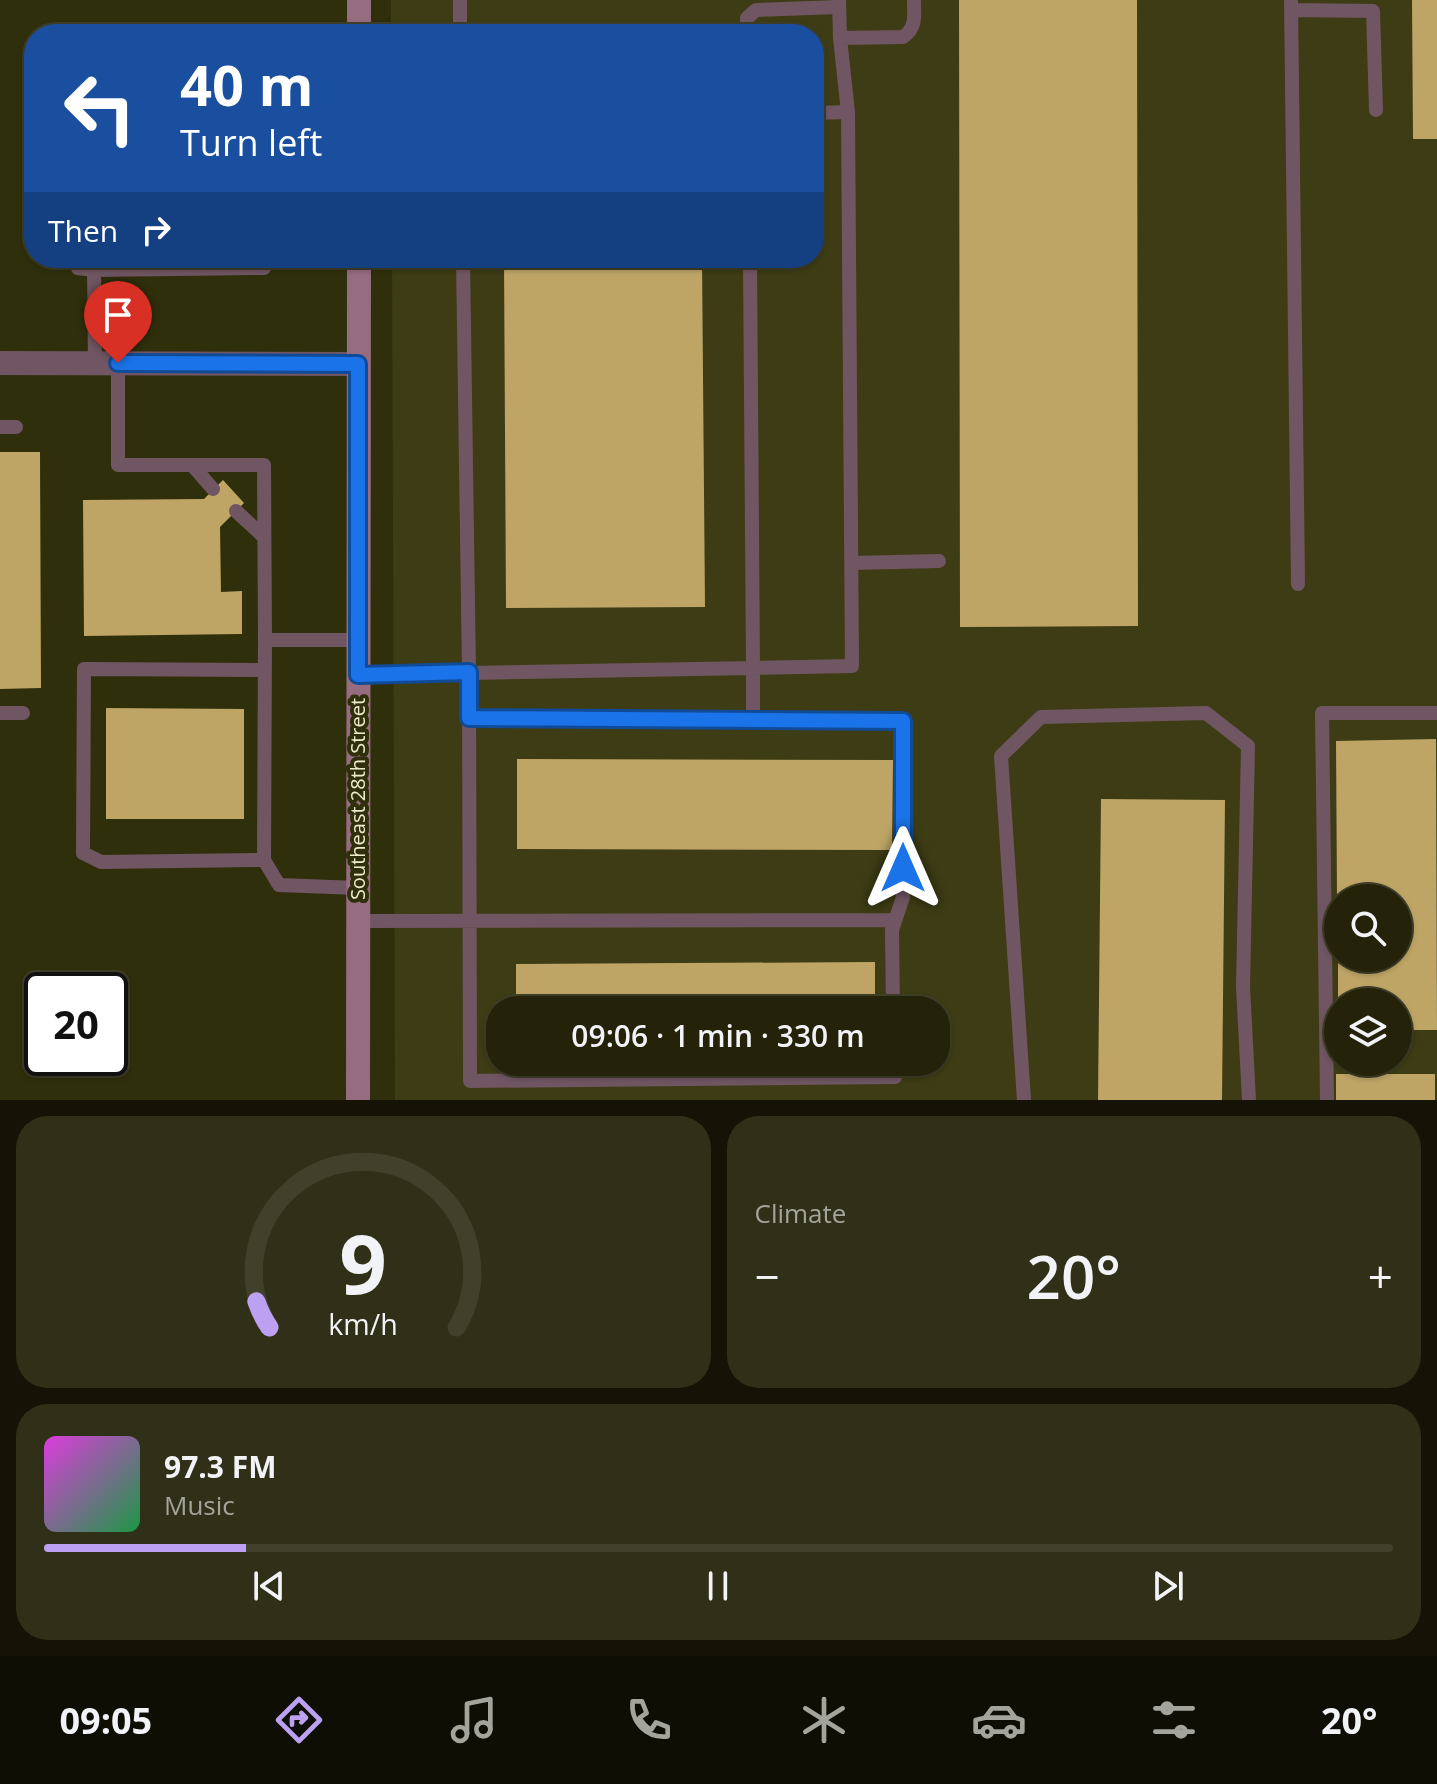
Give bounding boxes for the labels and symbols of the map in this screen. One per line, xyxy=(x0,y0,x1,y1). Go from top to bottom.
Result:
pin xyxy=(84,281,152,363)
street label: Southeast 28th Street xyxy=(344,698,371,900)
position arrow xyxy=(861,826,945,910)
speed limit sign: 20 xyxy=(24,972,128,1076)

